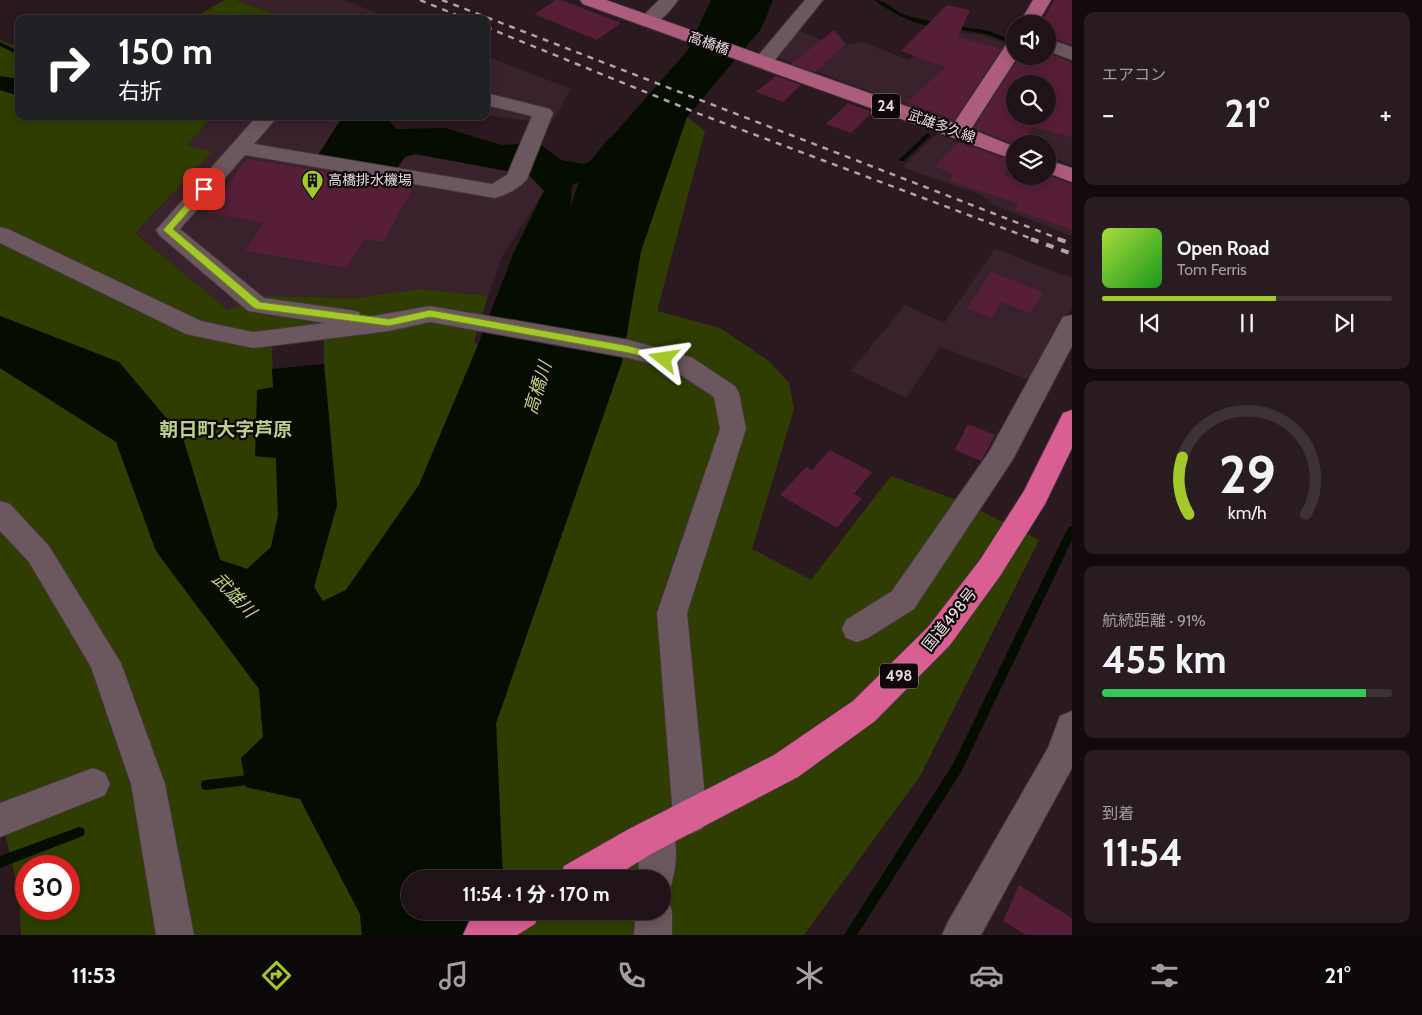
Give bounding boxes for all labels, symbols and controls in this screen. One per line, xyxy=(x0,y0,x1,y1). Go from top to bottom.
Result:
map controls xyxy=(1006,15,1056,185)
button: sound xyxy=(1006,15,1056,65)
street label: 高橋橋 xyxy=(686,27,732,59)
text: 150 m xyxy=(118,30,213,73)
icon: right xyxy=(35,35,100,100)
text: エアコン xyxy=(1102,65,1166,84)
button: search xyxy=(1006,75,1056,125)
text: 右折 xyxy=(118,78,162,105)
text: 21° xyxy=(1224,90,1270,137)
road number: 24 xyxy=(872,94,900,118)
text: − xyxy=(1102,97,1114,131)
text: + xyxy=(1380,97,1392,131)
street label: 武雄多久線 xyxy=(906,106,978,146)
button: layers xyxy=(1006,135,1056,185)
pin xyxy=(183,168,225,210)
building icon: 高橋排水機場 xyxy=(300,168,324,199)
place label: 高橋排水機場 xyxy=(328,171,412,189)
icon: arrive xyxy=(190,175,218,203)
text: Open Road xyxy=(1177,237,1269,260)
text: Tom Ferris xyxy=(1177,260,1247,279)
icon: previous xyxy=(1136,309,1164,337)
icon: pause xyxy=(1233,309,1261,337)
icon: next xyxy=(1330,309,1358,337)
position arrow xyxy=(637,332,689,384)
water label: 高橋川 xyxy=(520,357,557,417)
district label: 朝日町大字芦原 xyxy=(159,418,293,441)
text: 29 xyxy=(1219,443,1275,506)
text: km/h xyxy=(1227,502,1267,523)
water label: 武雄川 xyxy=(207,568,262,624)
street label: 国道498号 xyxy=(918,584,981,655)
text: 航続距離 · 91% xyxy=(1102,611,1206,630)
text: 455 km xyxy=(1102,636,1226,683)
road number: 498 xyxy=(880,664,918,688)
text: 到着 xyxy=(1102,804,1134,823)
text: 11:54 xyxy=(1102,829,1182,876)
speed limit sign: 30 xyxy=(15,855,80,920)
text: 11:54 · 1 分 · 170 m xyxy=(462,883,610,906)
icon: directions xyxy=(259,958,294,993)
icon: music xyxy=(436,958,471,993)
icon: phone xyxy=(614,958,649,993)
icon: climate xyxy=(792,958,827,993)
icon: car xyxy=(969,958,1004,993)
icon: filters xyxy=(1147,958,1182,993)
text: 11:53 xyxy=(71,962,116,989)
text: 21° xyxy=(1324,962,1351,989)

